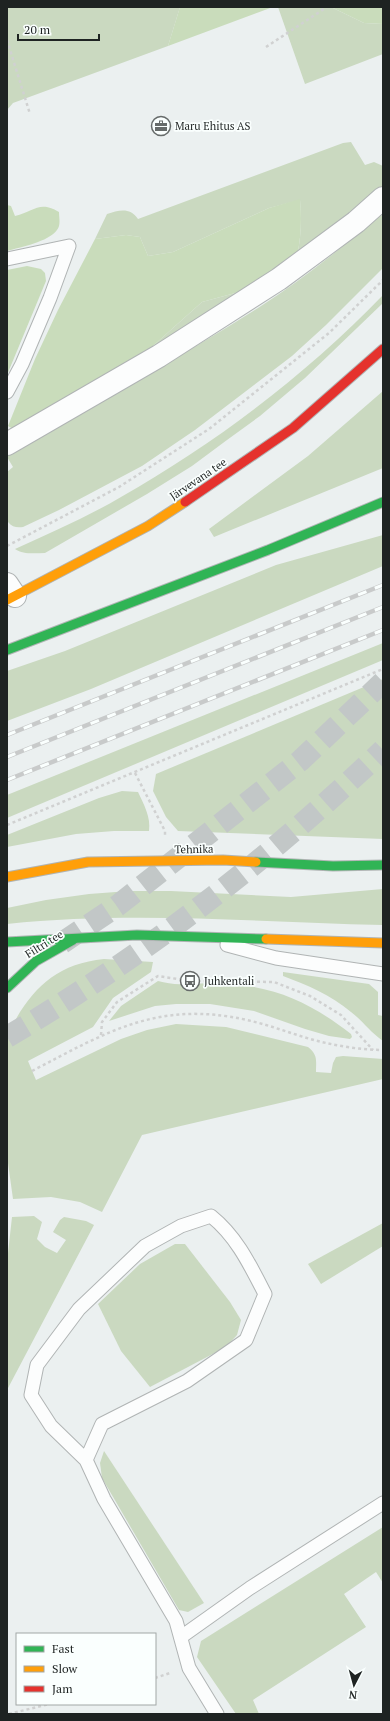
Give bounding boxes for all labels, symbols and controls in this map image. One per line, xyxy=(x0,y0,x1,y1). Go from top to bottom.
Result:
scale bar xyxy=(18,16,99,42)
text: 20 m xyxy=(24,22,51,37)
office icon: Maru Ehitus AS xyxy=(150,115,172,137)
place label: Maru Ehitus AS xyxy=(175,119,251,133)
street label: Järvevana tee xyxy=(167,455,229,503)
street label: Tehnika xyxy=(174,842,214,856)
street label: Filtri tee xyxy=(22,927,66,961)
bus stop icon: Juhkentali xyxy=(179,970,201,992)
place label: Juhkentali xyxy=(204,974,254,988)
legend xyxy=(16,1633,156,1705)
text: Fast xyxy=(52,1641,75,1656)
text: Slow xyxy=(52,1661,78,1676)
north arrow xyxy=(334,1665,374,1705)
text: Jam xyxy=(52,1681,73,1696)
text: N xyxy=(347,1687,358,1702)

